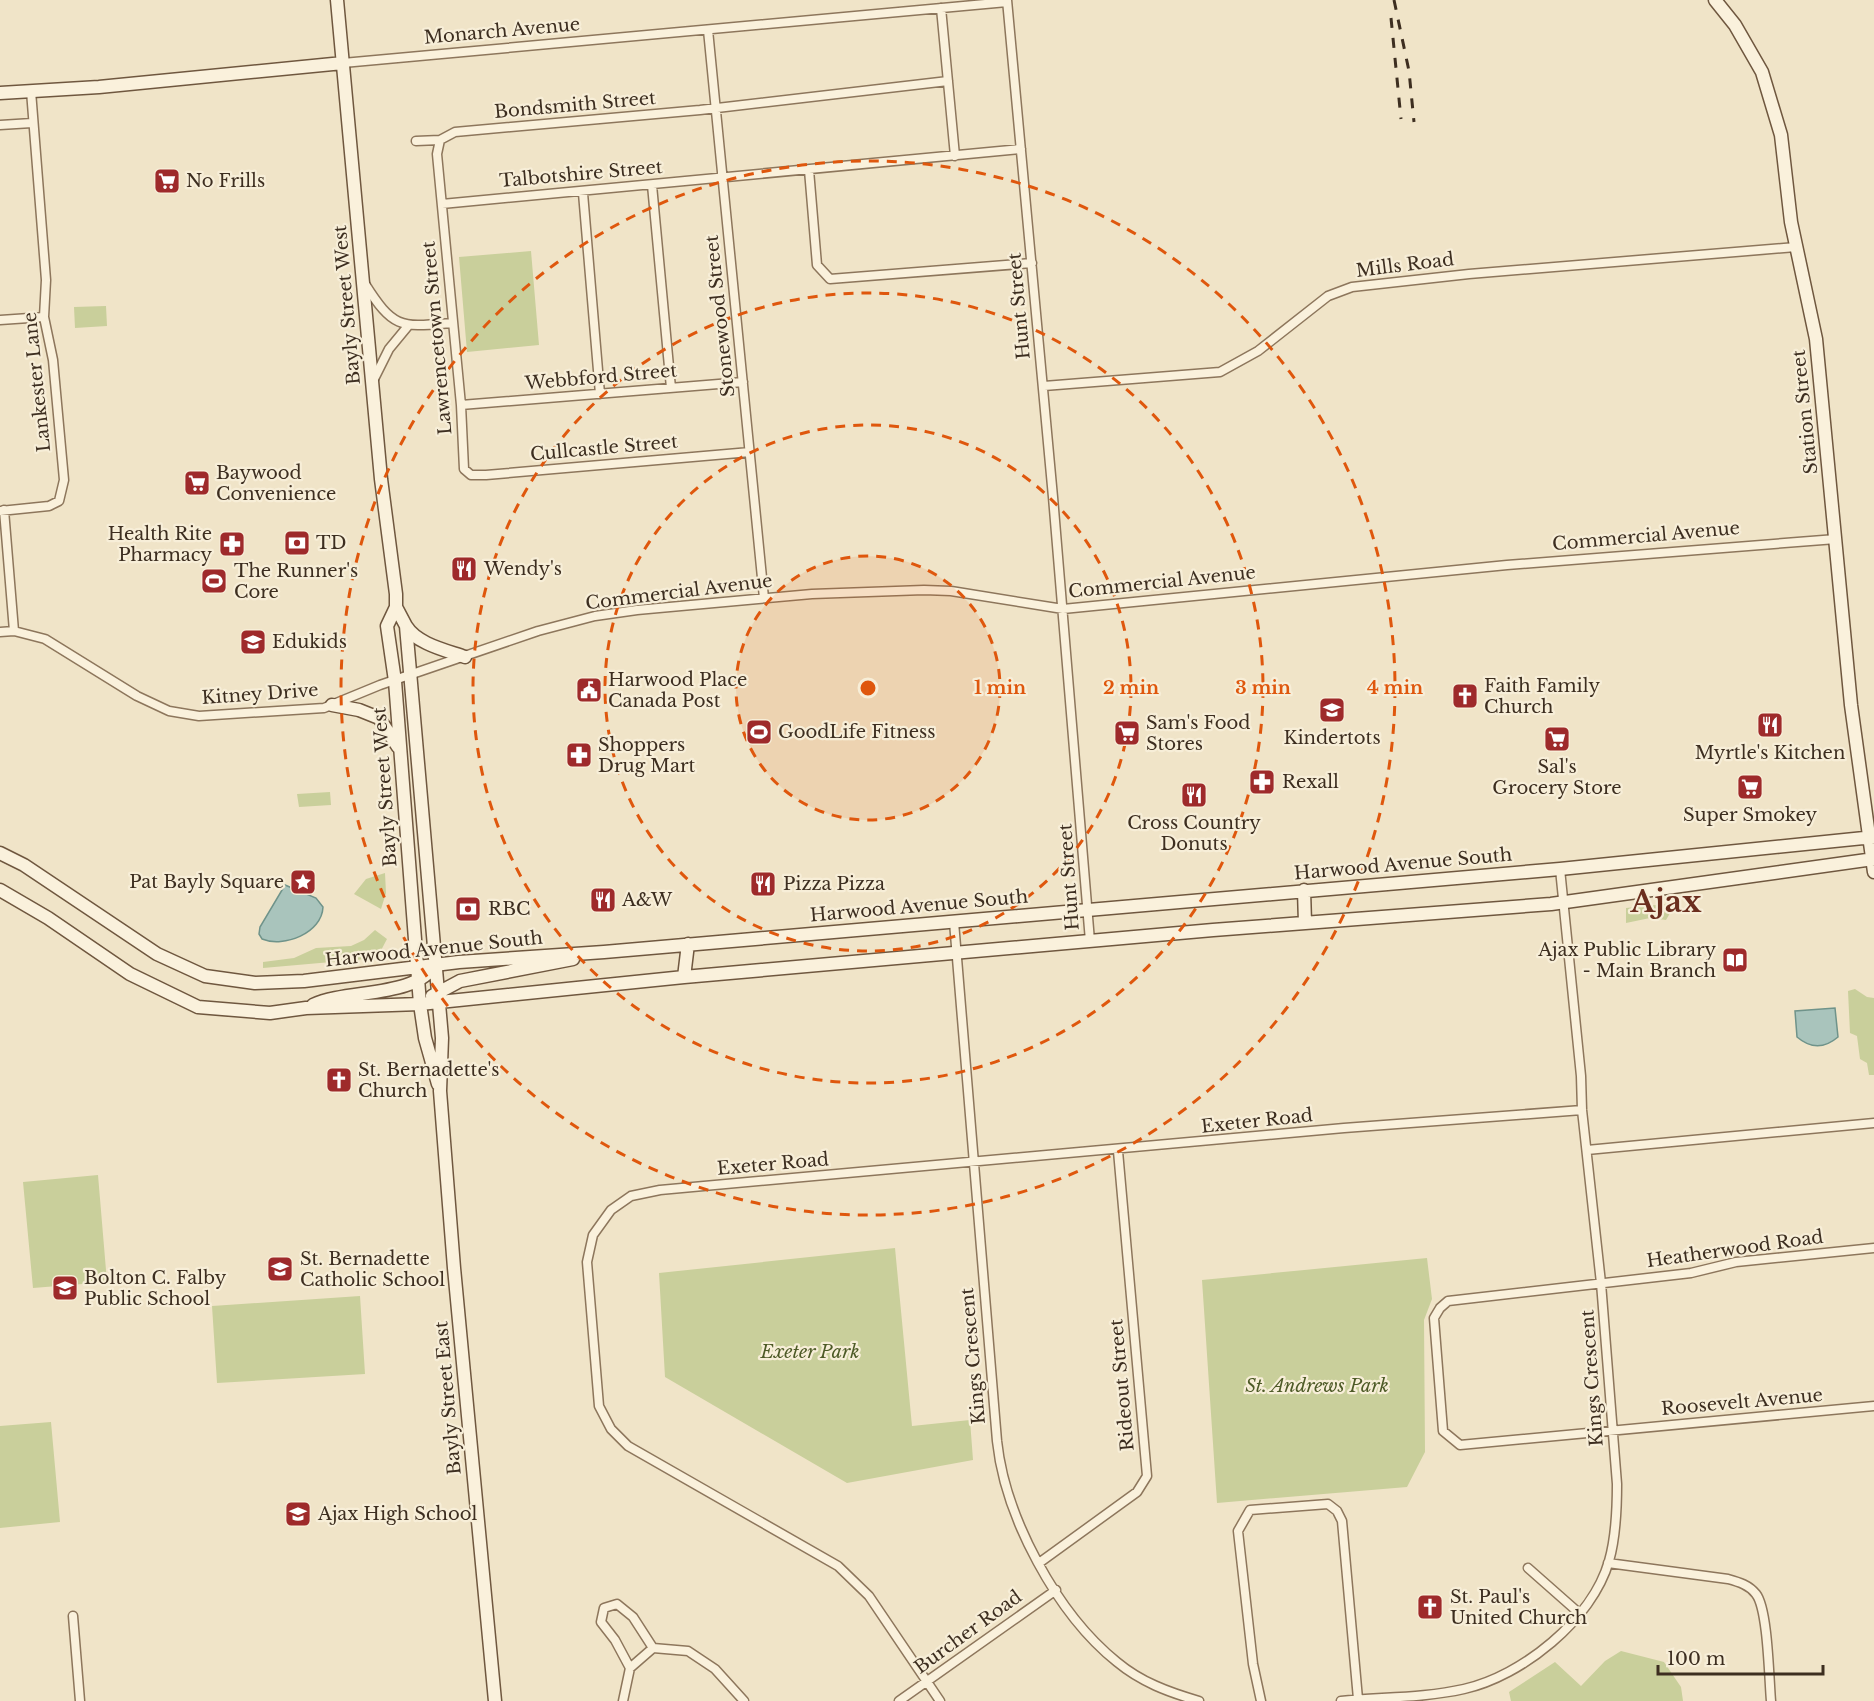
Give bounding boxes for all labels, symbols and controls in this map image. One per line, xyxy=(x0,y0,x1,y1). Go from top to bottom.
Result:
street label: Monarch Avenue xyxy=(423,13,581,49)
street label: Bondsmith Street xyxy=(493,87,657,123)
street label: Talbotshire Street xyxy=(499,156,664,192)
supermarket icon: No Frills xyxy=(152,166,182,196)
place label: No Frills xyxy=(186,170,265,192)
street label: Bayly Street West xyxy=(329,224,365,386)
street label: Stonewood Street xyxy=(701,234,739,398)
street label: Lawrencetown Street xyxy=(418,240,456,436)
street label: Mills Road xyxy=(1355,248,1455,282)
street label: Hunt Street xyxy=(1003,252,1035,360)
street label: Lankester Lane xyxy=(19,311,55,453)
street label: Station Street xyxy=(1788,349,1822,475)
street label: Webbford Street xyxy=(523,359,678,395)
street label: Cullcastle Street xyxy=(529,431,679,465)
place label: Baywood Convenience xyxy=(216,462,336,505)
supermarket icon: Baywood Convenience xyxy=(182,468,212,498)
street label: Commercial Avenue xyxy=(1551,517,1741,555)
place label: Health Rite Pharmacy xyxy=(108,523,212,566)
bank icon: TD xyxy=(282,528,312,558)
pharmacy icon: Health Rite Pharmacy xyxy=(217,529,247,559)
place label: TD xyxy=(316,532,346,554)
restaurant icon: Wendy's xyxy=(449,554,479,584)
place label: Wendy's xyxy=(483,558,562,580)
place label: The Runner's Core xyxy=(234,560,358,603)
street label: Commercial Avenue xyxy=(1067,561,1257,603)
sports icon: The Runner's Core xyxy=(199,566,229,596)
street label: Commercial Avenue xyxy=(584,570,774,614)
school or university icon: Edukids xyxy=(238,627,268,657)
place label: Edukids xyxy=(272,631,347,653)
place label: Harwood Place Canada Post xyxy=(608,669,747,712)
public building icon: Harwood Place Canada Post xyxy=(574,675,604,705)
place label: Faith Family Church xyxy=(1484,675,1600,718)
text: 1 min xyxy=(974,677,1026,699)
text: 2 min xyxy=(1103,677,1159,699)
text: 3 min xyxy=(1235,677,1291,699)
text: 4 min xyxy=(1367,677,1423,699)
centre of rings xyxy=(858,678,878,698)
street label: Kitney Drive xyxy=(201,679,319,709)
church icon: Faith Family Church xyxy=(1450,681,1480,711)
school or university icon: Kindertots xyxy=(1317,695,1347,725)
street label: Bayly Street West xyxy=(368,706,402,868)
restaurant icon: Myrtle's Kitchen xyxy=(1755,710,1785,740)
place label: Sam's Food Stores xyxy=(1146,712,1251,755)
sports icon: GoodLife Fitness xyxy=(744,717,774,747)
supermarket icon: Sam's Food Stores xyxy=(1112,718,1142,748)
place label: GoodLife Fitness xyxy=(778,721,935,743)
supermarket icon: Sal's Grocery Store xyxy=(1542,724,1572,754)
place label: Kindertots xyxy=(1283,727,1381,749)
place label: Shoppers Drug Mart xyxy=(598,734,695,777)
pharmacy icon: Shoppers Drug Mart xyxy=(564,740,594,770)
place label: Myrtle's Kitchen xyxy=(1695,742,1845,764)
place label: Sal's Grocery Store xyxy=(1492,756,1622,799)
pharmacy icon: Rexall xyxy=(1247,767,1277,797)
place label: Rexall xyxy=(1282,771,1339,793)
supermarket icon: Super Smokey xyxy=(1735,772,1765,802)
restaurant icon: Cross Country Donuts xyxy=(1179,780,1209,810)
place label: Super Smokey xyxy=(1683,804,1818,826)
place label: Cross Country Donuts xyxy=(1127,812,1261,855)
street label: Hunt Street xyxy=(1054,823,1084,931)
street label: Harwood Avenue South xyxy=(1293,844,1513,884)
place icon: Pat Bayly Square xyxy=(288,867,318,897)
restaurant icon: Pizza Pizza xyxy=(748,869,778,899)
place label: Pat Bayly Square xyxy=(129,871,284,893)
place label: Pizza Pizza xyxy=(783,873,885,895)
district label: Ajax xyxy=(1630,883,1702,920)
restaurant icon: A&W xyxy=(588,885,618,915)
street label: Harwood Avenue South xyxy=(809,886,1029,926)
place label: A&W xyxy=(621,889,673,911)
bank icon: RBC xyxy=(453,894,483,924)
place label: RBC xyxy=(488,898,530,920)
street label: Harwood Avenue South xyxy=(324,927,544,971)
place label: Ajax Public Library - Main Branch xyxy=(1537,939,1716,982)
library icon: Ajax Public Library - Main Branch xyxy=(1720,945,1750,975)
place label: St. Bernadette's Church xyxy=(358,1059,499,1102)
church icon: St. Bernadette's Church xyxy=(324,1065,354,1095)
street label: Exeter Road xyxy=(1200,1104,1314,1138)
street label: Exeter Road xyxy=(716,1148,830,1180)
street label: Heatherwood Road xyxy=(1645,1226,1825,1272)
place label: St. Bernadette Catholic School xyxy=(300,1248,445,1291)
school or university icon: St. Bernadette Catholic School xyxy=(265,1254,295,1284)
place label: Bolton C. Falby Public School xyxy=(84,1267,227,1310)
school or university icon: Bolton C. Falby Public School xyxy=(50,1273,80,1303)
street label: Kings Crescent xyxy=(956,1287,990,1425)
street label: Kings Crescent xyxy=(1576,1309,1608,1447)
street label: Rideout Street xyxy=(1105,1318,1139,1452)
street label: Bayly Street East xyxy=(430,1320,466,1476)
park label: Exeter Park xyxy=(760,1341,859,1363)
park label: St. Andrews Park xyxy=(1245,1375,1389,1397)
street label: Roosevelt Avenue xyxy=(1660,1384,1824,1420)
school or university icon: Ajax High School xyxy=(283,1499,313,1529)
place label: Ajax High School xyxy=(317,1503,478,1525)
street label: Burcher Road xyxy=(910,1586,1026,1678)
place label: St. Paul's United Church xyxy=(1450,1586,1587,1629)
church icon: St. Paul's United Church xyxy=(1415,1592,1445,1622)
scale bar xyxy=(1658,1638,1823,1676)
text: 100 m xyxy=(1667,1648,1725,1670)

